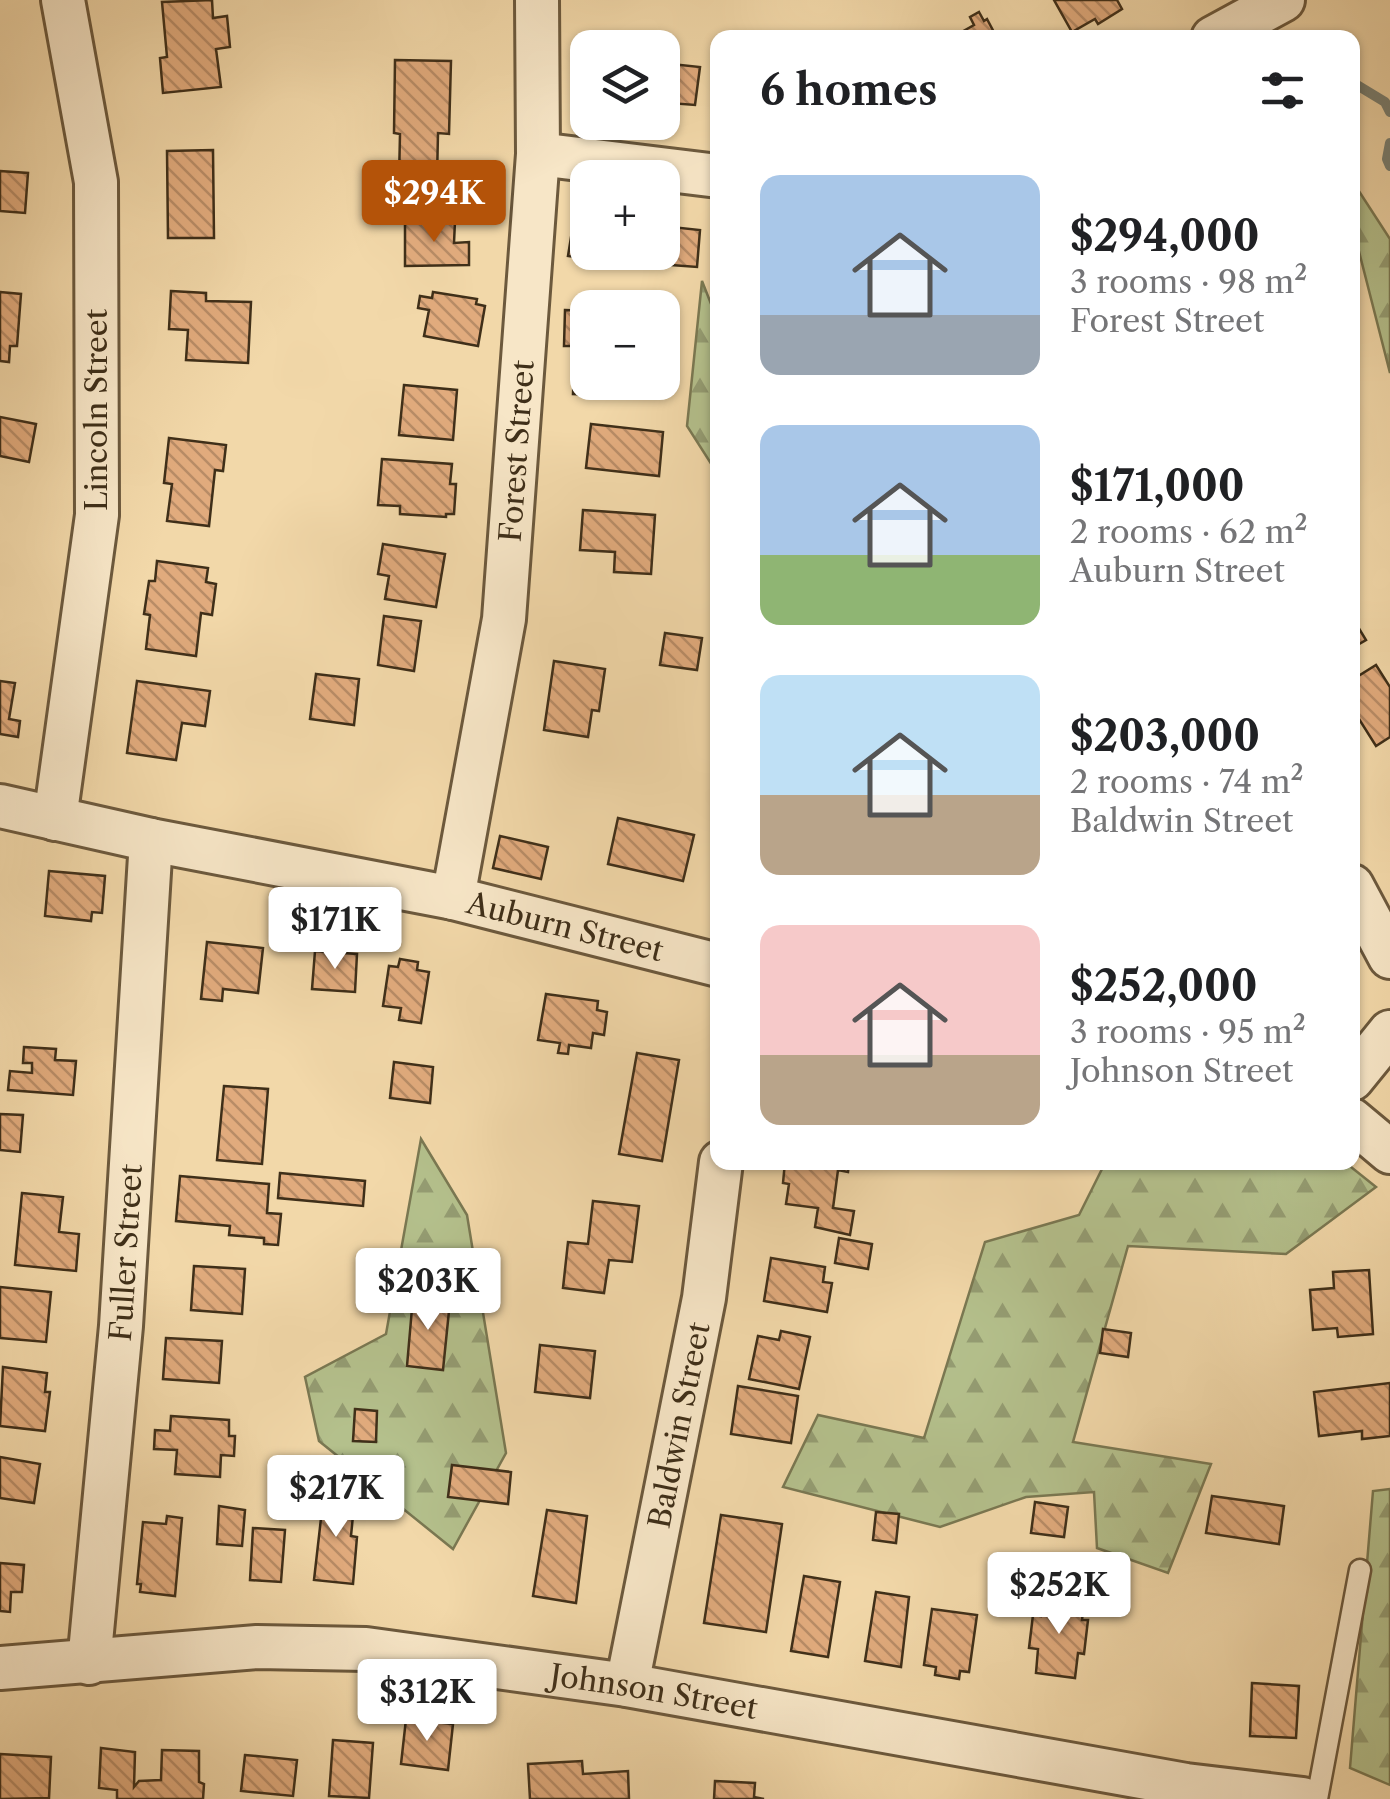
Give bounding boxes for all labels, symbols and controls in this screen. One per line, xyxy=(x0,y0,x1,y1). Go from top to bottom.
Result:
map controls xyxy=(570,30,680,400)
button: layers xyxy=(570,30,680,140)
icon: filters xyxy=(1255,63,1310,118)
text: 6 homes xyxy=(760,64,938,116)
pin: $294K xyxy=(364,160,504,245)
button: + xyxy=(570,160,680,270)
text: $294K xyxy=(384,173,484,212)
text: $294,000 xyxy=(1070,210,1260,262)
icon: home xyxy=(840,215,960,335)
text: 3 rooms · 98 m² xyxy=(1070,262,1307,301)
button: − xyxy=(570,290,680,400)
text: Forest Street xyxy=(1070,301,1264,340)
street label: Lincoln Street xyxy=(78,308,115,511)
street label: Forest Street xyxy=(491,358,541,543)
text: $171,000 xyxy=(1070,460,1244,512)
icon: home xyxy=(840,465,960,585)
text: 2 rooms · 62 m² xyxy=(1070,512,1308,551)
text: Auburn Street xyxy=(1070,551,1285,590)
text: $203,000 xyxy=(1070,710,1260,762)
icon: home xyxy=(840,715,960,835)
text: 2 rooms · 74 m² xyxy=(1070,762,1304,801)
text: Baldwin Street xyxy=(1070,801,1293,840)
street label: Auburn Street xyxy=(462,883,668,969)
pin: $171K xyxy=(265,887,405,972)
text: $171K xyxy=(291,900,379,939)
text: $252,000 xyxy=(1070,960,1258,1012)
icon: home xyxy=(840,965,960,1085)
text: 3 rooms · 95 m² xyxy=(1070,1012,1306,1051)
text: Johnson Street xyxy=(1070,1051,1293,1090)
street label: Fuller Street xyxy=(101,1162,149,1343)
pin: $203K xyxy=(358,1248,498,1333)
text: $203K xyxy=(378,1261,478,1300)
street label: Baldwin Street xyxy=(640,1318,717,1531)
pin: $217K xyxy=(266,1455,406,1540)
text: $217K xyxy=(289,1468,383,1507)
pin: $252K xyxy=(989,1552,1129,1637)
text: $252K xyxy=(1010,1565,1108,1604)
street label: Johnson Street xyxy=(544,1656,761,1727)
pin: $312K xyxy=(357,1659,497,1744)
text: $312K xyxy=(380,1672,474,1711)

